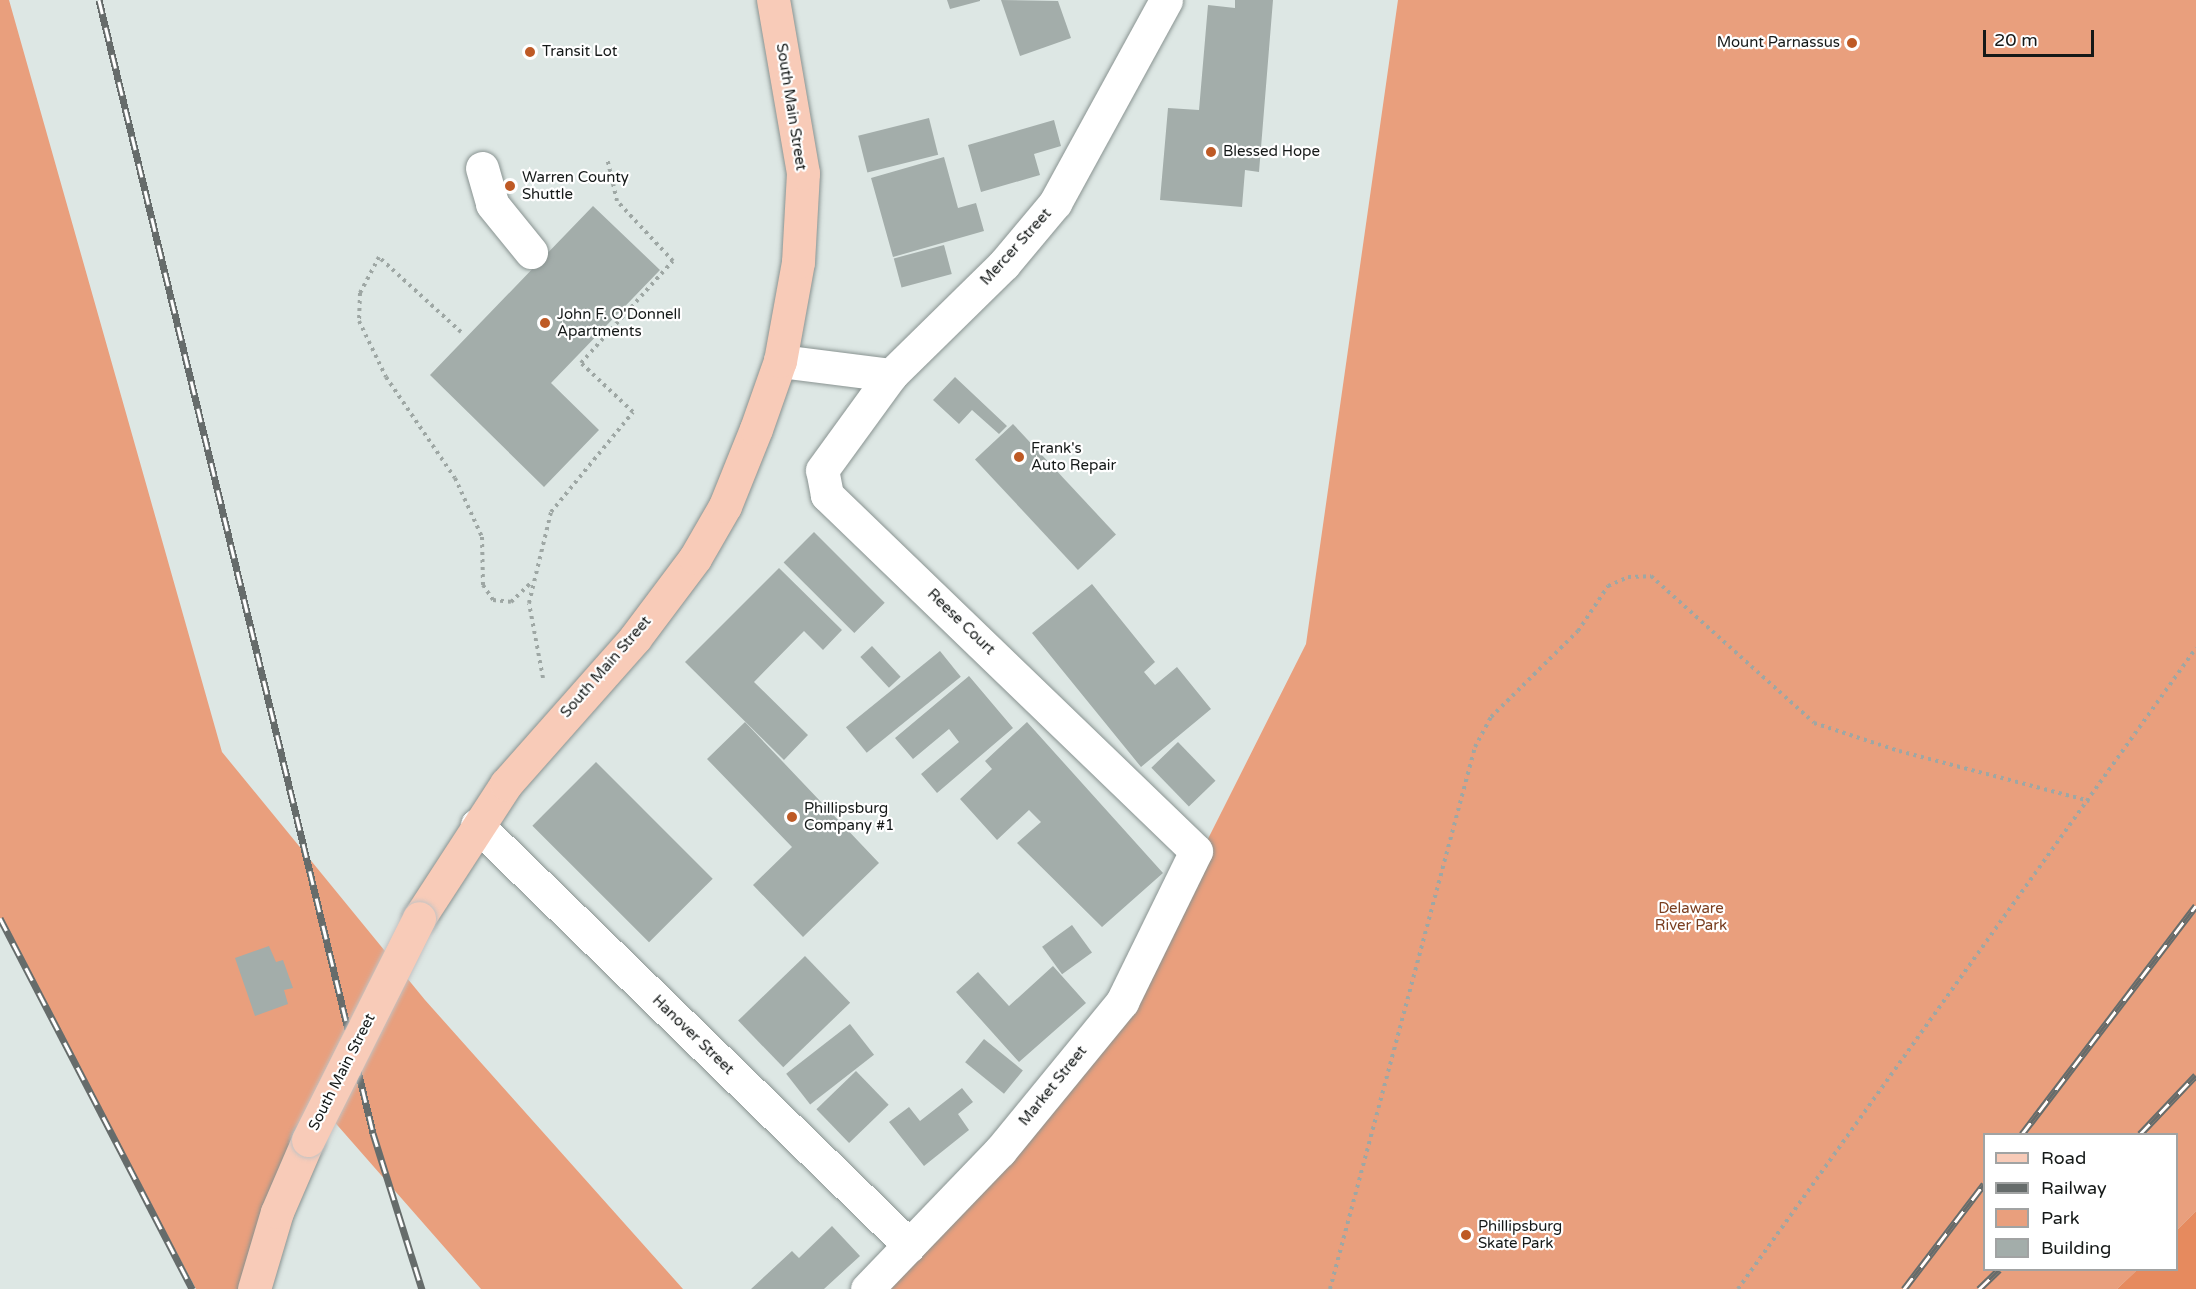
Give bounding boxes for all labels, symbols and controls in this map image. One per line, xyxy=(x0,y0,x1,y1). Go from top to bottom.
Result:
scale bar xyxy=(1986,18,2097,56)
text: 20 m xyxy=(1994,29,2038,51)
place label: Mount Parnassus xyxy=(1717,34,1840,52)
marker: Mount Parnassus xyxy=(1845,36,1859,50)
street label: South Main Street xyxy=(772,42,810,172)
place label: Transit Lot xyxy=(542,43,618,61)
marker: Transit Lot xyxy=(523,45,537,59)
place label: Blessed Hope xyxy=(1223,143,1320,161)
marker: Blessed Hope xyxy=(1204,145,1218,159)
place label: Warren County Shuttle xyxy=(522,168,629,203)
marker: Warren County Shuttle xyxy=(503,179,517,193)
street label: Mercer Street xyxy=(977,205,1055,289)
place label: John F. O'Donnell Apartments xyxy=(557,305,681,340)
marker: John F. O'Donnell Apartments xyxy=(538,316,552,330)
place label: Frank's Auto Repair xyxy=(1031,439,1116,474)
marker: Frank's Auto Repair xyxy=(1012,450,1026,464)
street label: Reese Court xyxy=(923,585,999,659)
street label: South Main Street xyxy=(557,612,655,722)
place label: Phillipsburg Company #1 xyxy=(804,799,895,834)
marker: Phillipsburg Company #1 xyxy=(785,810,799,824)
park label: Delaware River Park xyxy=(1655,899,1727,934)
street label: Hanover Street xyxy=(648,991,738,1079)
street label: South Main Street xyxy=(305,1011,379,1133)
street label: Market Street xyxy=(1015,1042,1091,1130)
legend xyxy=(1983,1133,2178,1271)
text: Road xyxy=(2041,1147,2086,1169)
text: Railway xyxy=(2041,1177,2107,1199)
text: Park xyxy=(2041,1207,2079,1229)
place label: Phillipsburg Skate Park xyxy=(1478,1217,1562,1252)
marker: Phillipsburg Skate Park xyxy=(1459,1228,1473,1242)
text: Building xyxy=(2041,1237,2111,1259)

